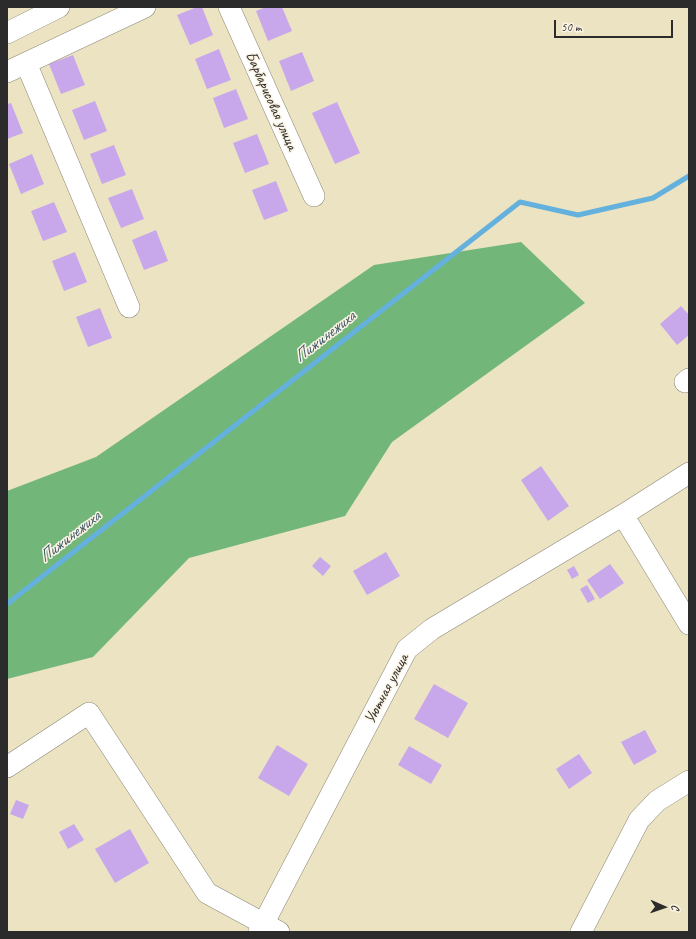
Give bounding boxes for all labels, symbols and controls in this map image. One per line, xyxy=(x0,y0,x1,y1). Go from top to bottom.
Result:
scale bar xyxy=(556,12,675,38)
text: 50 m xyxy=(561,19,581,35)
street label: Барбарисовая улица xyxy=(241,49,301,153)
water label: Пижинежиха xyxy=(290,307,360,367)
water label: Пижинежиха xyxy=(35,507,105,567)
street label: Уютная улица xyxy=(361,651,413,727)
north arrow xyxy=(644,887,684,927)
text: С xyxy=(669,904,683,910)

